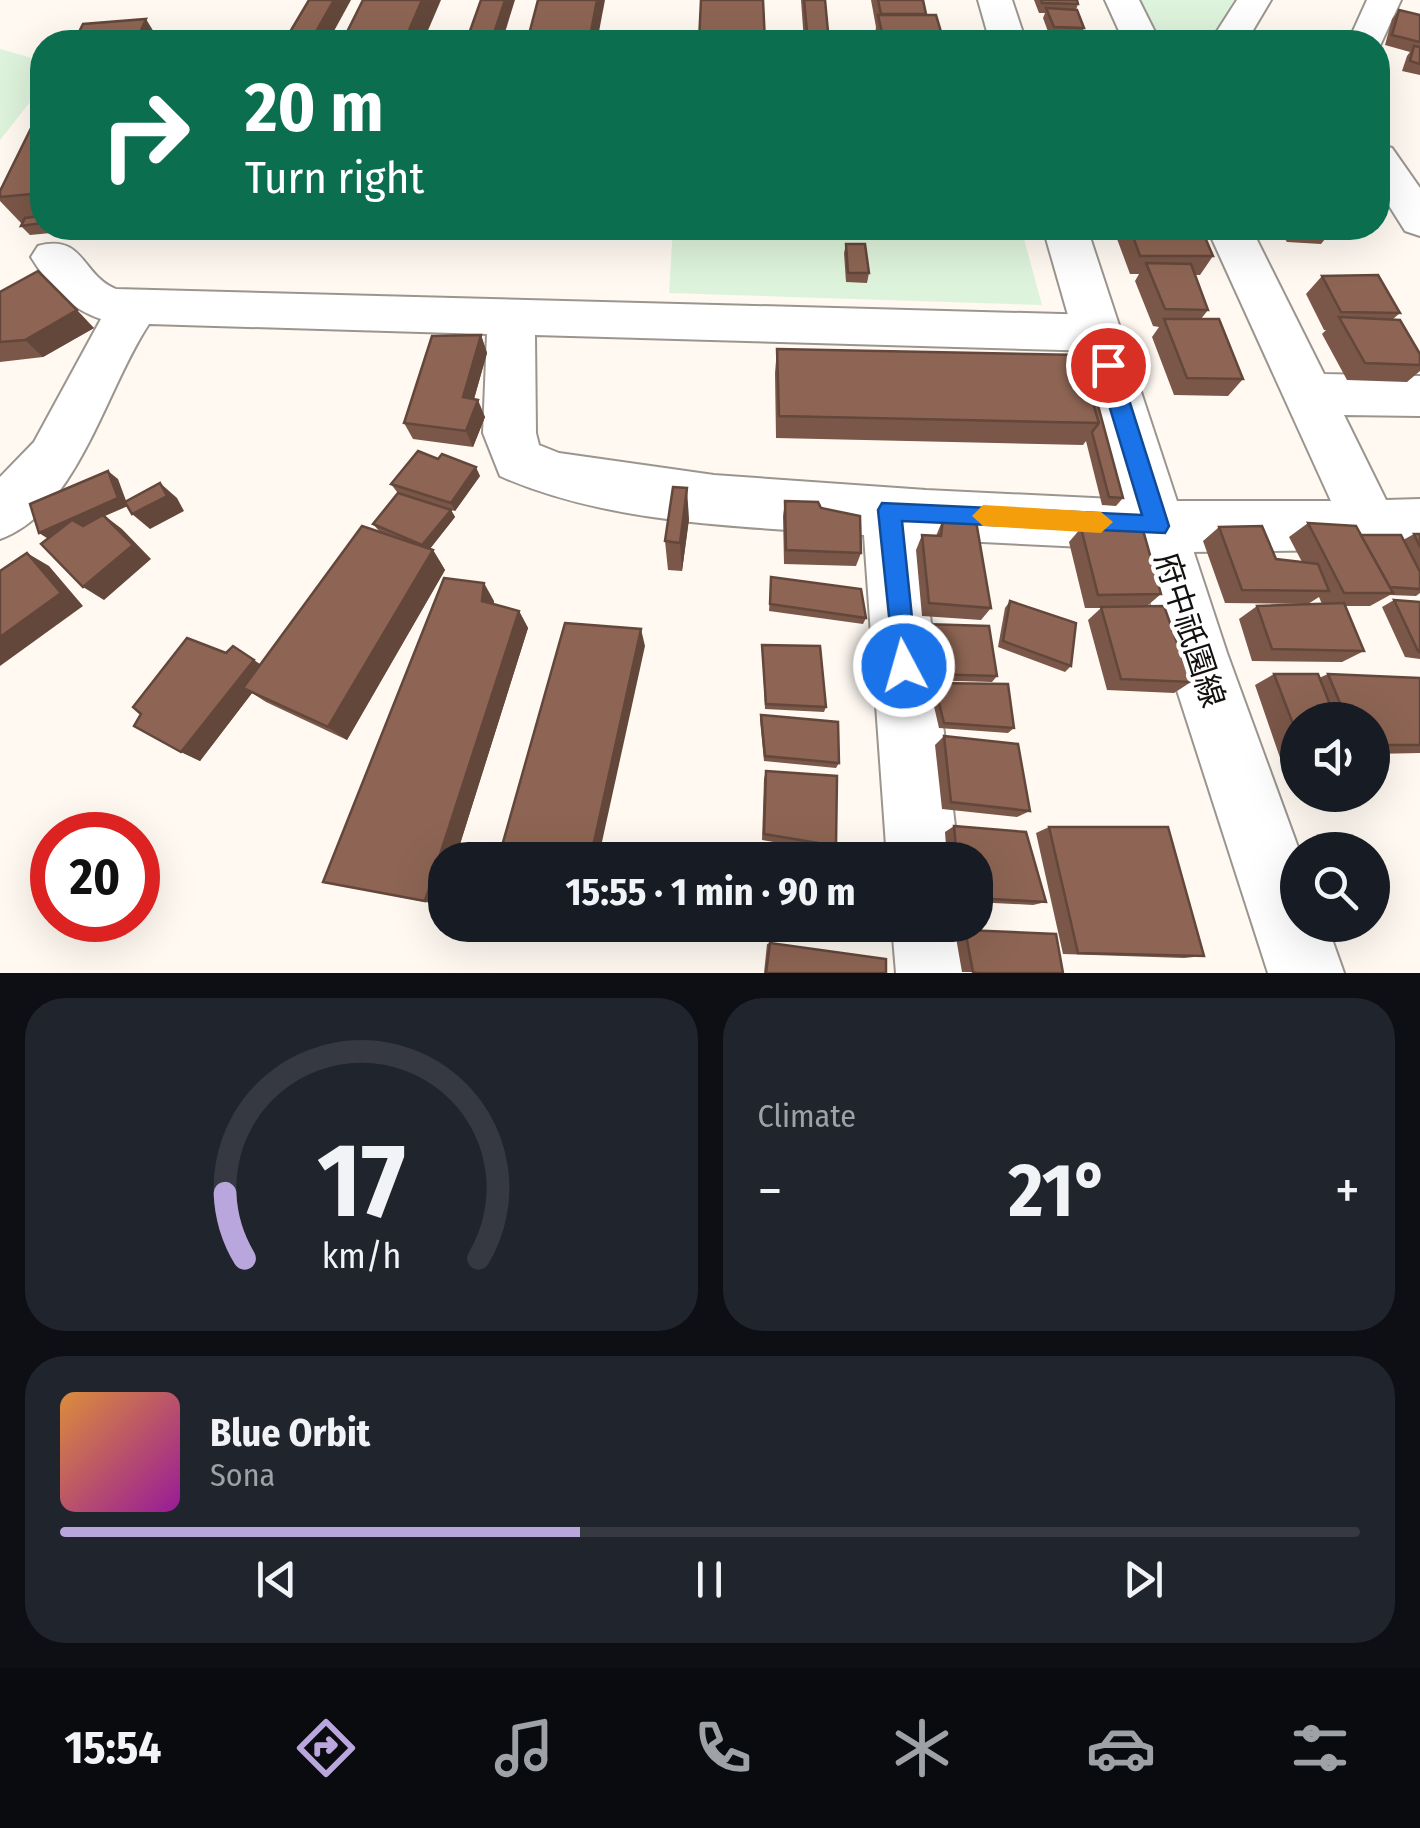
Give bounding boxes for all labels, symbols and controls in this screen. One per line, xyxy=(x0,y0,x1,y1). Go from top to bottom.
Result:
text: 20 m xyxy=(245,66,384,150)
icon: right xyxy=(80,70,210,200)
text: Turn right xyxy=(245,151,424,205)
pin xyxy=(1066,323,1151,408)
icon: arrive xyxy=(1081,338,1136,393)
street label: 府中祇園線 xyxy=(1147,548,1233,712)
position arrow xyxy=(852,614,956,718)
map controls xyxy=(1280,702,1390,942)
button: sound xyxy=(1280,702,1390,812)
speed limit sign: 20 xyxy=(30,812,160,942)
button: search xyxy=(1280,832,1390,942)
text: 15:55 · 1 min · 90 m xyxy=(566,869,855,915)
text: Climate xyxy=(758,1097,856,1135)
text: 17 xyxy=(317,1119,405,1244)
text: 21° xyxy=(1009,1146,1109,1236)
text: − xyxy=(758,1158,782,1224)
text: + xyxy=(1335,1158,1360,1224)
text: km/h xyxy=(321,1235,401,1277)
text: Blue Orbit xyxy=(210,1410,370,1456)
text: Sona xyxy=(210,1456,275,1494)
icon: previous xyxy=(249,1552,304,1607)
icon: pause xyxy=(682,1552,737,1607)
icon: next xyxy=(1116,1552,1171,1607)
icon: directions xyxy=(291,1713,361,1783)
icon: music xyxy=(489,1713,559,1783)
icon: phone xyxy=(688,1713,758,1783)
icon: climate xyxy=(887,1713,957,1783)
icon: car xyxy=(1086,1713,1156,1783)
icon: filters xyxy=(1285,1713,1355,1783)
text: 15:54 xyxy=(64,1721,162,1775)

